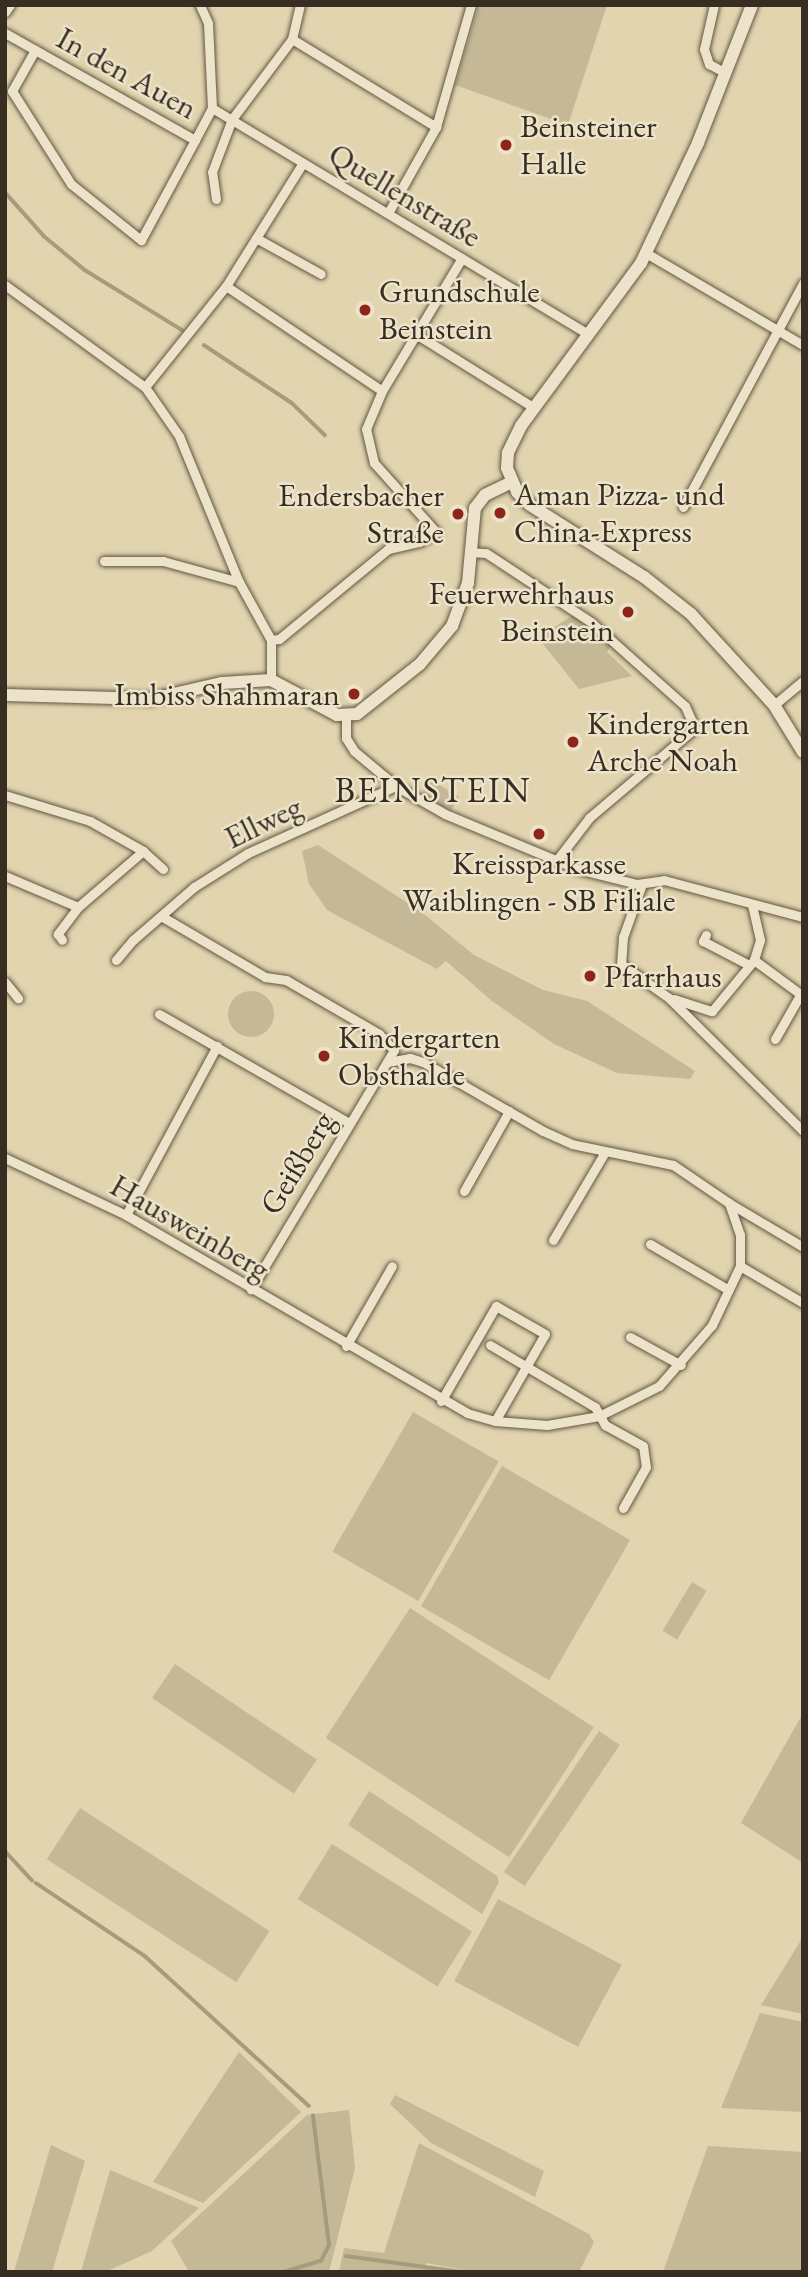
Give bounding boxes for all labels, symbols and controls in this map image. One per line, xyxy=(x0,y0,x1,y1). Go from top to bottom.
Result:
street label: In den Auen xyxy=(50,19,204,127)
place label: Beinsteiner Halle xyxy=(520,108,657,183)
street label: Quellenstraße xyxy=(322,135,488,255)
marker: Beinsteiner Halle xyxy=(498,137,514,153)
place label: Grundschule Beinstein xyxy=(379,273,540,348)
marker: Grundschule Beinstein xyxy=(357,302,373,318)
place label: Aman Pizza- und China-Express xyxy=(514,476,725,551)
place label: Endersbacher Straße xyxy=(278,477,444,552)
marker: Aman Pizza- und China-Express xyxy=(492,505,508,521)
marker: Endersbacher Straße xyxy=(450,506,466,522)
place label: Feuerwehrhaus Beinstein xyxy=(429,575,614,650)
marker: Feuerwehrhaus Beinstein xyxy=(620,604,636,620)
place label: Imbiss Shahmaran xyxy=(114,675,340,713)
marker: Imbiss Shahmaran xyxy=(346,686,362,702)
place label: Kindergarten Arche Noah xyxy=(587,705,750,780)
marker: Kindergarten Arche Noah xyxy=(565,734,581,750)
district label: BEINSTEIN xyxy=(336,769,530,811)
street label: Ellweg xyxy=(218,787,308,857)
marker: Kreissparkasse Waiblingen - SB Filiale xyxy=(531,826,547,842)
place label: Kreissparkasse Waiblingen - SB Filiale xyxy=(403,845,675,920)
place label: Pfarrhaus xyxy=(604,957,722,995)
marker: Pfarrhaus xyxy=(582,968,598,984)
place label: Kindergarten Obsthalde xyxy=(338,1019,501,1094)
marker: Kindergarten Obsthalde xyxy=(316,1048,332,1064)
street label: Geißberg xyxy=(251,1105,343,1221)
street label: Hausweinberg xyxy=(103,1166,277,1288)

